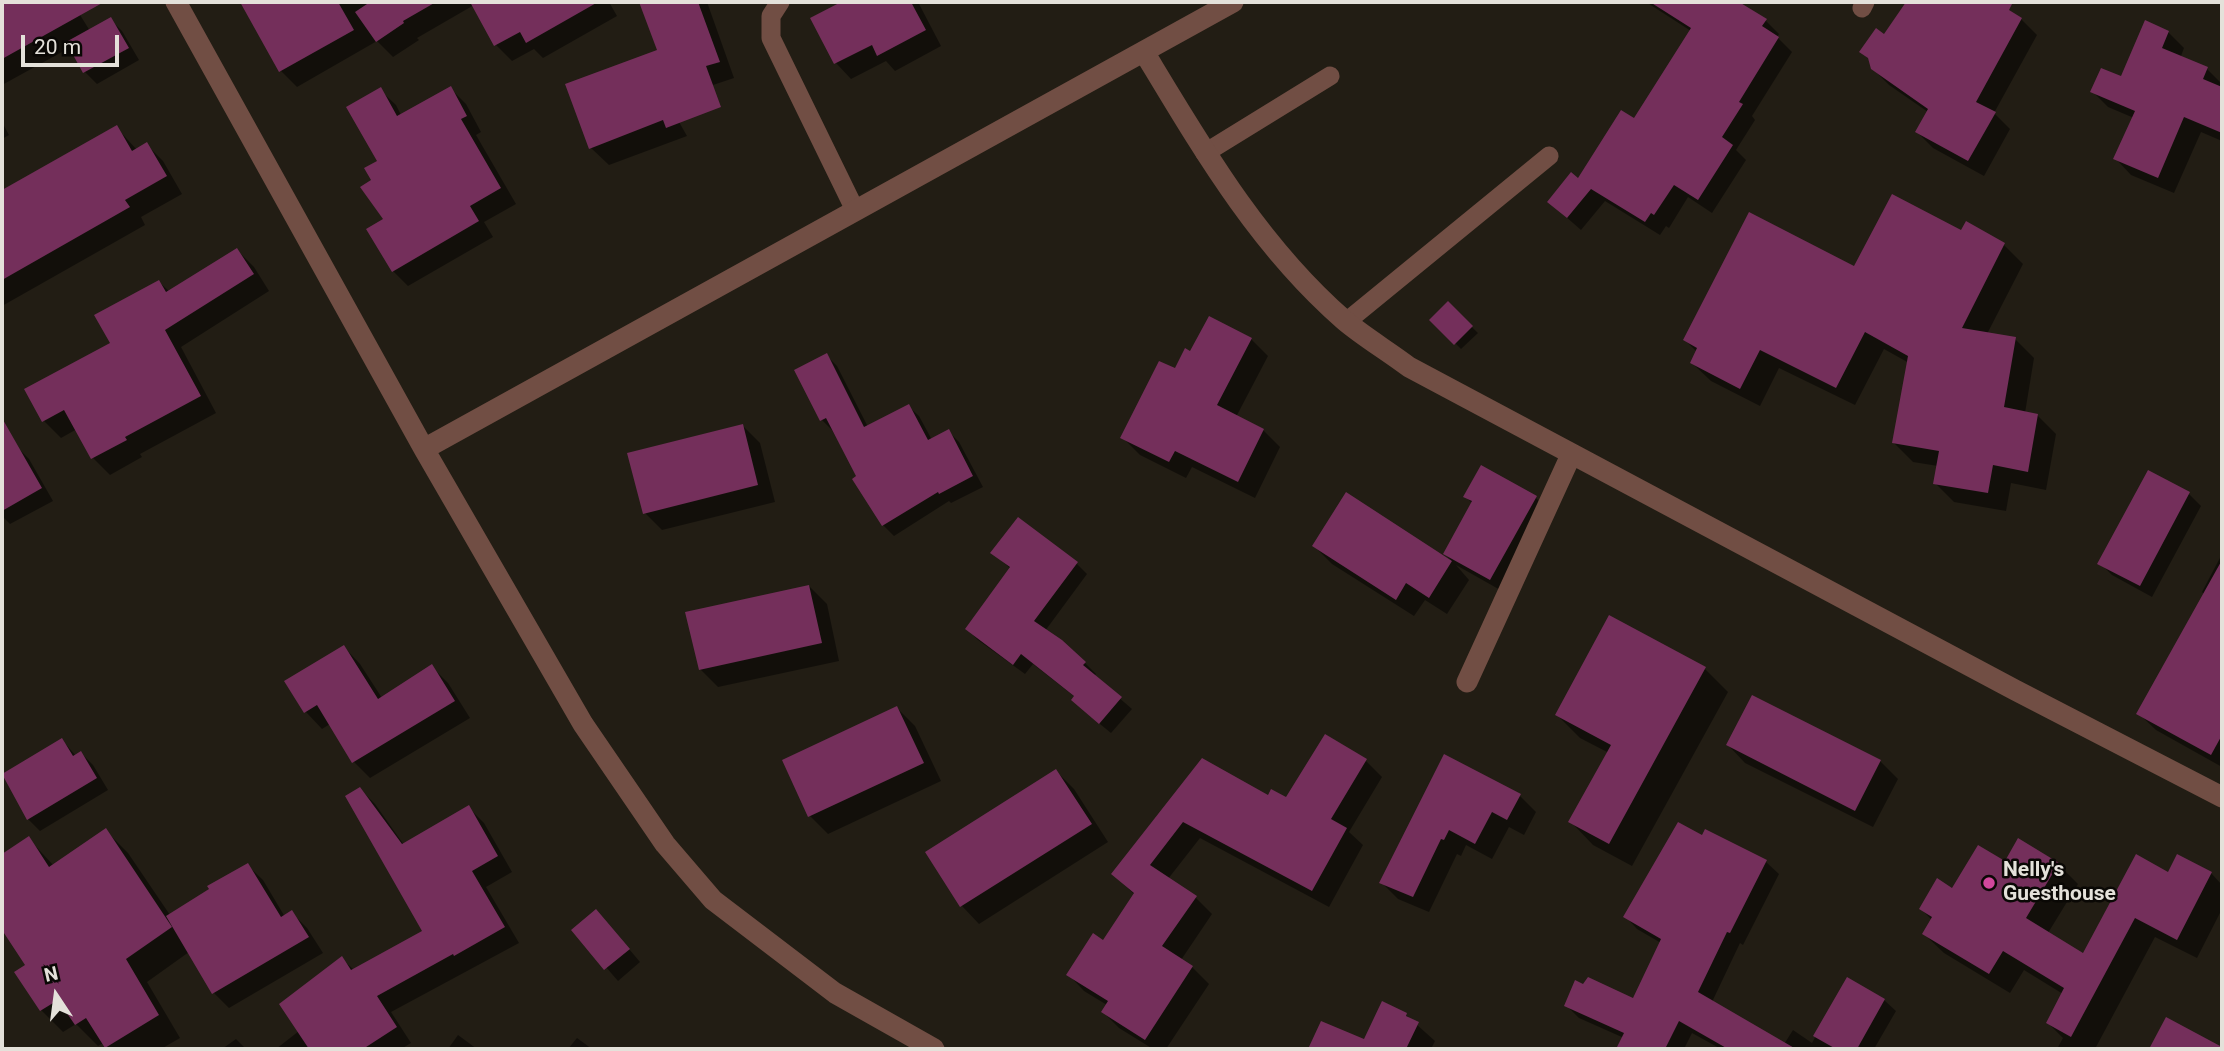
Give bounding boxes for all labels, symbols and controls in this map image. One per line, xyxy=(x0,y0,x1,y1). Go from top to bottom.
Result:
scale bar xyxy=(24,21,122,65)
text: 20 m xyxy=(34,35,81,59)
place label: Nelly's Guesthouse xyxy=(2003,858,2116,908)
marker: Nelly's Guesthouse xyxy=(1981,875,1997,891)
north arrow xyxy=(21,960,91,1030)
text: N xyxy=(42,961,60,987)

